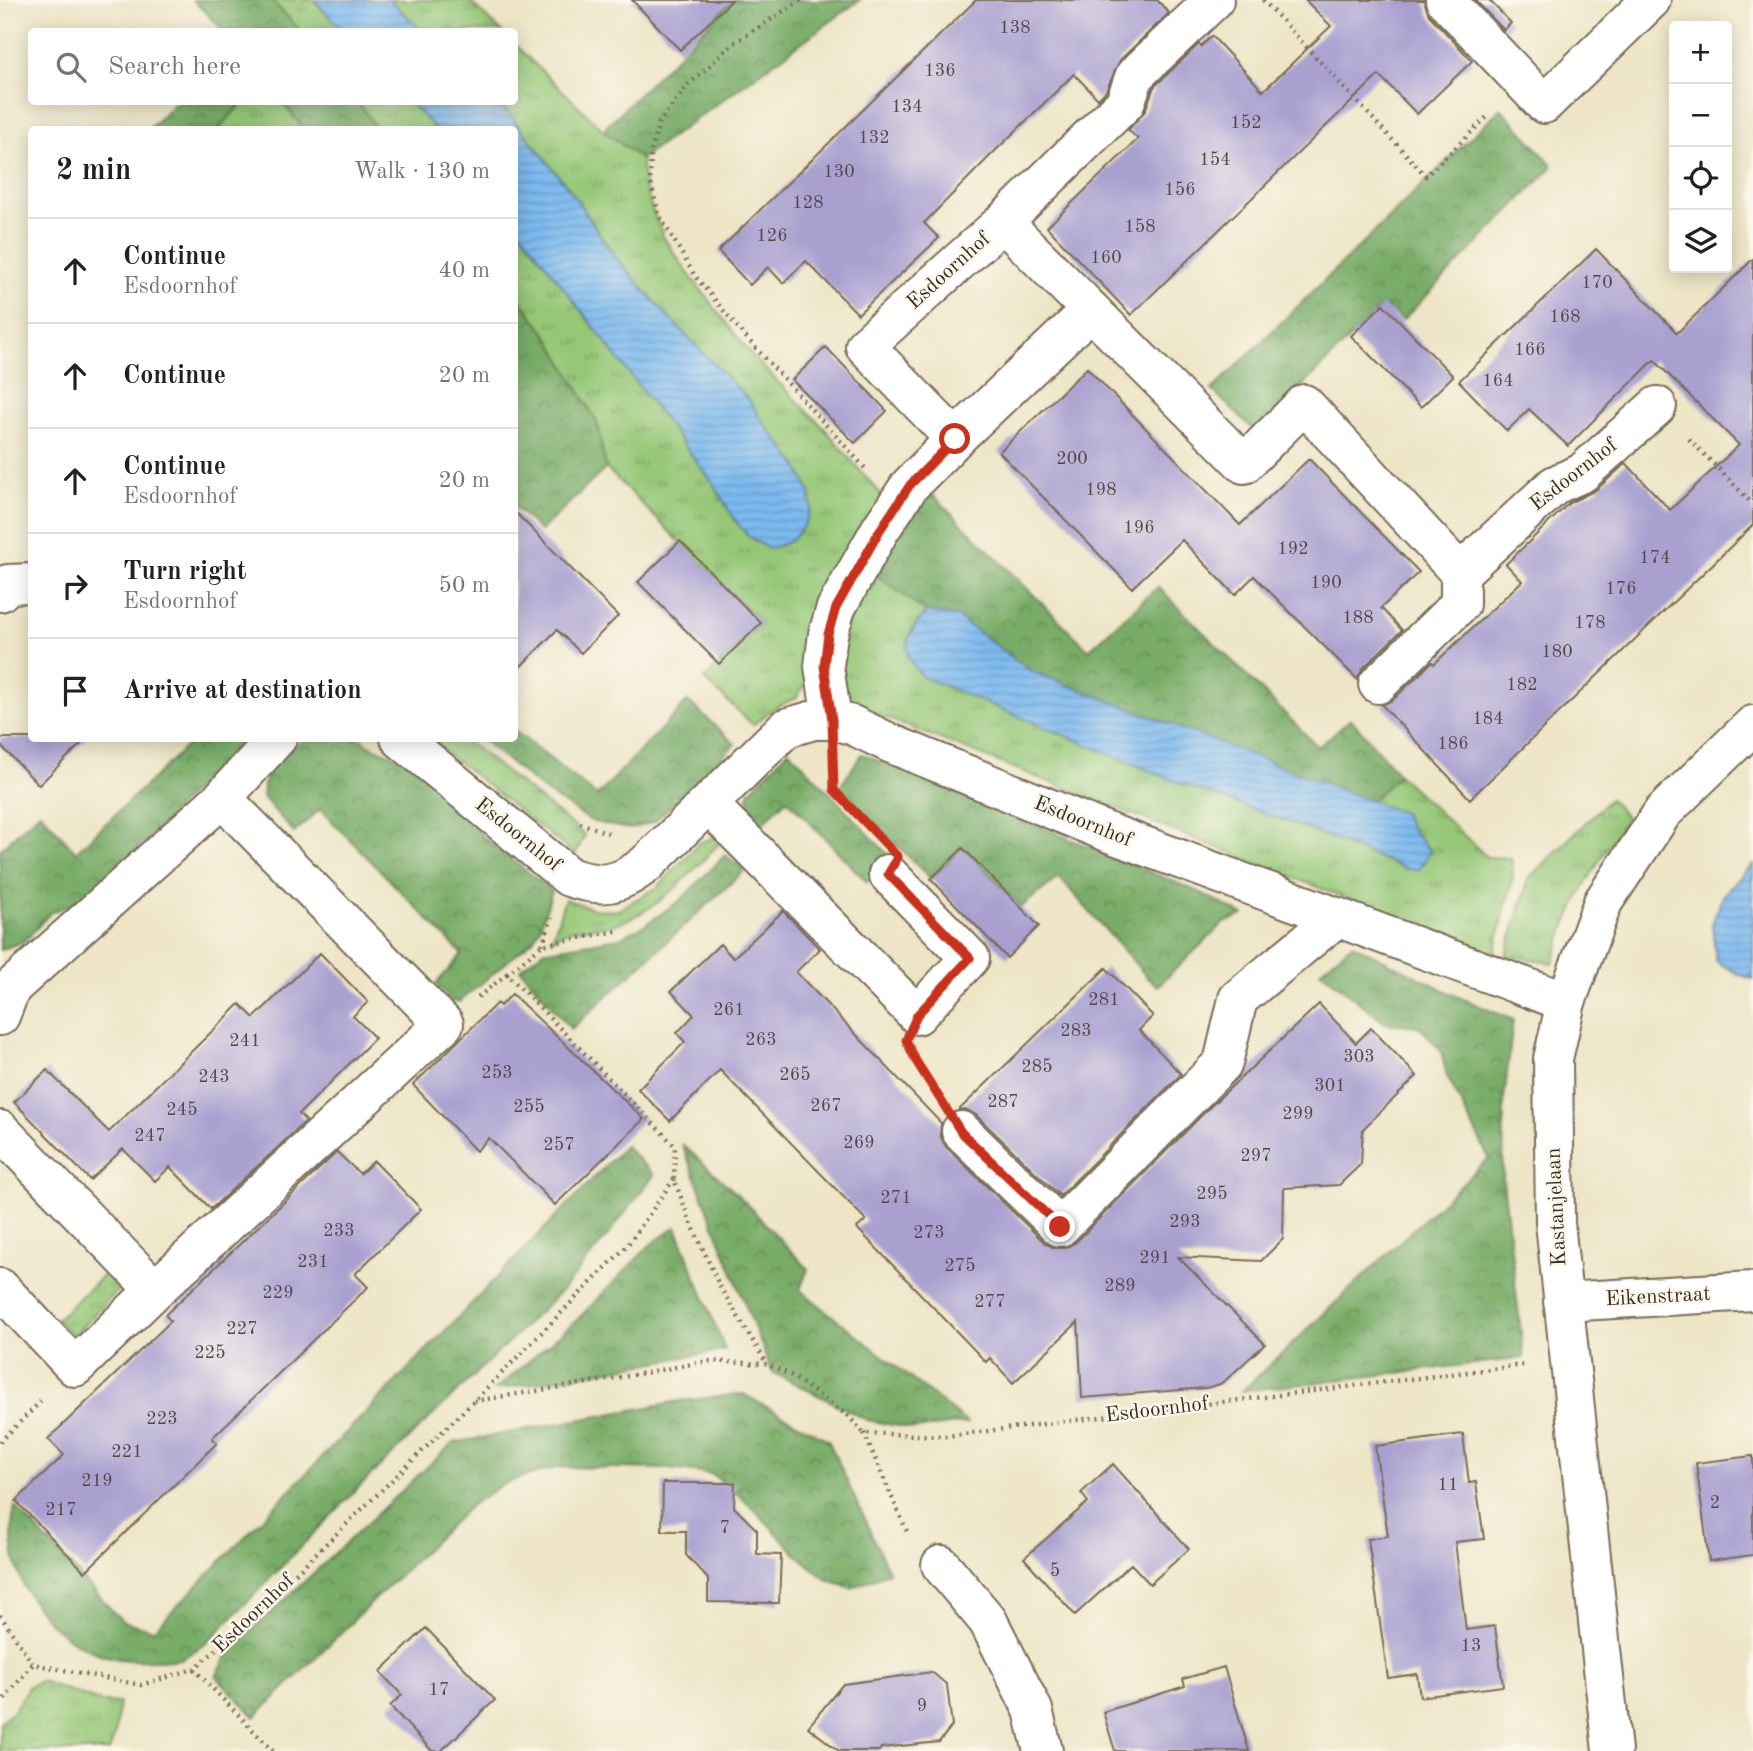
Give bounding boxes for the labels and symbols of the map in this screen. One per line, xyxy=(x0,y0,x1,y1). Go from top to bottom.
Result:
house number: 138 xyxy=(999,19,1031,37)
house number: 136 xyxy=(924,62,956,80)
house number: 134 xyxy=(891,98,923,116)
house number: 152 xyxy=(1230,114,1262,132)
house number: 132 xyxy=(858,129,890,147)
house number: 154 xyxy=(1199,151,1231,169)
house number: 130 xyxy=(823,163,855,181)
house number: 156 xyxy=(1164,181,1196,199)
house number: 128 xyxy=(792,194,824,212)
house number: 158 xyxy=(1124,218,1156,236)
house number: 126 xyxy=(756,227,788,245)
street label: Esdoornhof xyxy=(903,228,996,314)
house number: 160 xyxy=(1090,249,1122,267)
house number: 170 xyxy=(1581,274,1613,292)
house number: 168 xyxy=(1549,308,1581,326)
house number: 166 xyxy=(1514,341,1546,359)
house number: 164 xyxy=(1482,372,1514,390)
route start xyxy=(939,423,970,454)
street label: Esdoornhof xyxy=(1527,434,1622,515)
house number: 200 xyxy=(1056,450,1088,468)
house number: 198 xyxy=(1085,481,1117,499)
house number: 196 xyxy=(1123,519,1155,537)
house number: 192 xyxy=(1277,540,1309,558)
house number: 174 xyxy=(1639,549,1671,567)
house number: 190 xyxy=(1310,574,1342,592)
house number: 176 xyxy=(1605,580,1637,598)
house number: 188 xyxy=(1342,609,1374,627)
house number: 178 xyxy=(1574,614,1606,632)
house number: 180 xyxy=(1541,643,1573,661)
house number: 182 xyxy=(1506,676,1538,694)
house number: 184 xyxy=(1472,710,1504,728)
house number: 186 xyxy=(1437,735,1469,753)
street label: Esdoornhof xyxy=(1031,793,1136,852)
street label: Esdoornhof xyxy=(471,794,566,877)
house number: 281 xyxy=(1088,991,1120,1009)
house number: 261 xyxy=(713,1001,745,1019)
house number: 283 xyxy=(1060,1022,1092,1040)
house number: 263 xyxy=(745,1031,777,1049)
house number: 241 xyxy=(229,1032,261,1050)
house number: 303 xyxy=(1343,1048,1375,1066)
house number: 285 xyxy=(1021,1058,1053,1076)
house number: 253 xyxy=(481,1064,513,1082)
house number: 265 xyxy=(779,1066,811,1084)
house number: 243 xyxy=(198,1068,230,1086)
house number: 301 xyxy=(1314,1077,1346,1095)
house number: 287 xyxy=(987,1093,1019,1111)
house number: 267 xyxy=(810,1097,842,1115)
house number: 255 xyxy=(513,1098,545,1116)
house number: 245 xyxy=(166,1101,198,1119)
house number: 299 xyxy=(1282,1105,1314,1123)
house number: 247 xyxy=(134,1127,166,1145)
house number: 269 xyxy=(843,1134,875,1152)
house number: 257 xyxy=(543,1136,575,1154)
house number: 297 xyxy=(1240,1147,1272,1165)
street label: Kastanjelaan xyxy=(1543,1147,1571,1267)
house number: 295 xyxy=(1196,1185,1228,1203)
house number: 271 xyxy=(880,1189,912,1207)
route end xyxy=(1044,1211,1075,1242)
house number: 293 xyxy=(1169,1213,1201,1231)
house number: 233 xyxy=(323,1222,355,1240)
house number: 273 xyxy=(913,1224,945,1242)
house number: 291 xyxy=(1139,1249,1171,1267)
house number: 231 xyxy=(297,1253,329,1271)
house number: 275 xyxy=(944,1257,976,1275)
house number: 289 xyxy=(1104,1277,1136,1295)
house number: 229 xyxy=(262,1284,294,1302)
street label: Eikenstraat xyxy=(1605,1284,1711,1310)
house number: 277 xyxy=(974,1293,1006,1311)
house number: 227 xyxy=(226,1320,258,1338)
house number: 225 xyxy=(194,1344,226,1362)
street label: Esdoornhof xyxy=(1104,1393,1211,1427)
house number: 223 xyxy=(146,1410,178,1428)
house number: 221 xyxy=(111,1443,143,1461)
house number: 219 xyxy=(81,1472,113,1490)
house number: 11 xyxy=(1438,1476,1458,1494)
house number: 2 xyxy=(1710,1494,1720,1512)
house number: 217 xyxy=(45,1501,77,1519)
house number: 7 xyxy=(720,1519,730,1537)
house number: 5 xyxy=(1050,1562,1060,1580)
street label: Esdoornhof xyxy=(209,1570,300,1658)
house number: 13 xyxy=(1461,1637,1481,1655)
house number: 17 xyxy=(429,1681,449,1699)
house number: 9 xyxy=(917,1697,927,1715)

